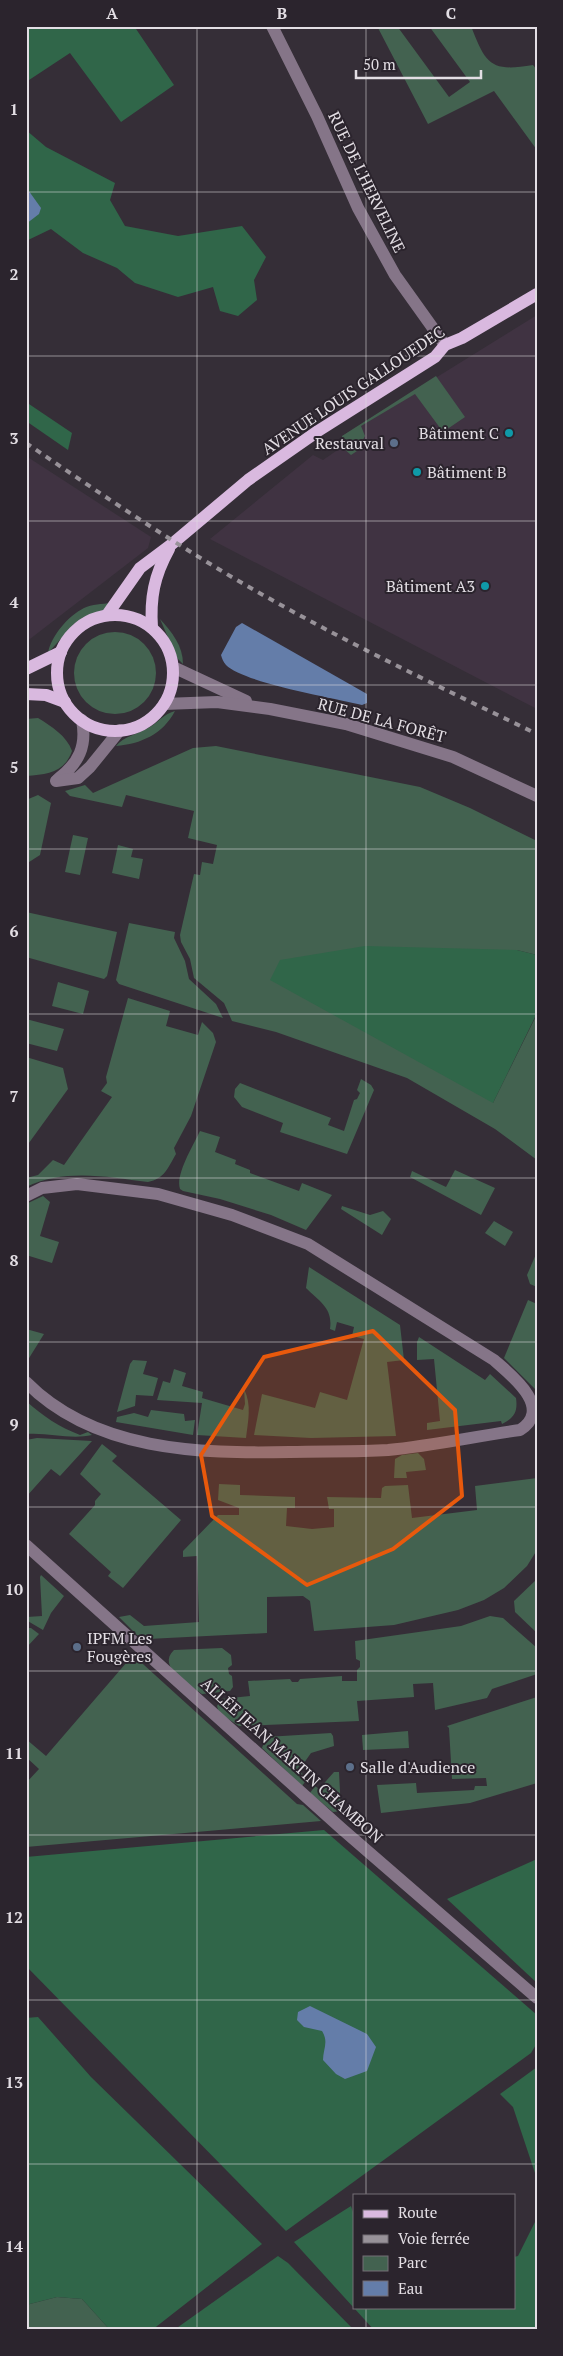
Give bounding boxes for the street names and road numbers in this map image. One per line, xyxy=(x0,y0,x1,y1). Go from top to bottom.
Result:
street label: RUE DE L'HERVELINE xyxy=(323,108,411,256)
street label: AVENUE LOUIS GALLOUEDEC xyxy=(257,320,449,460)
street label: RUE DE LA FORÊT xyxy=(315,692,449,748)
street label: ALLÉE JEAN MARTIN CHAMBON xyxy=(196,1672,388,1848)

